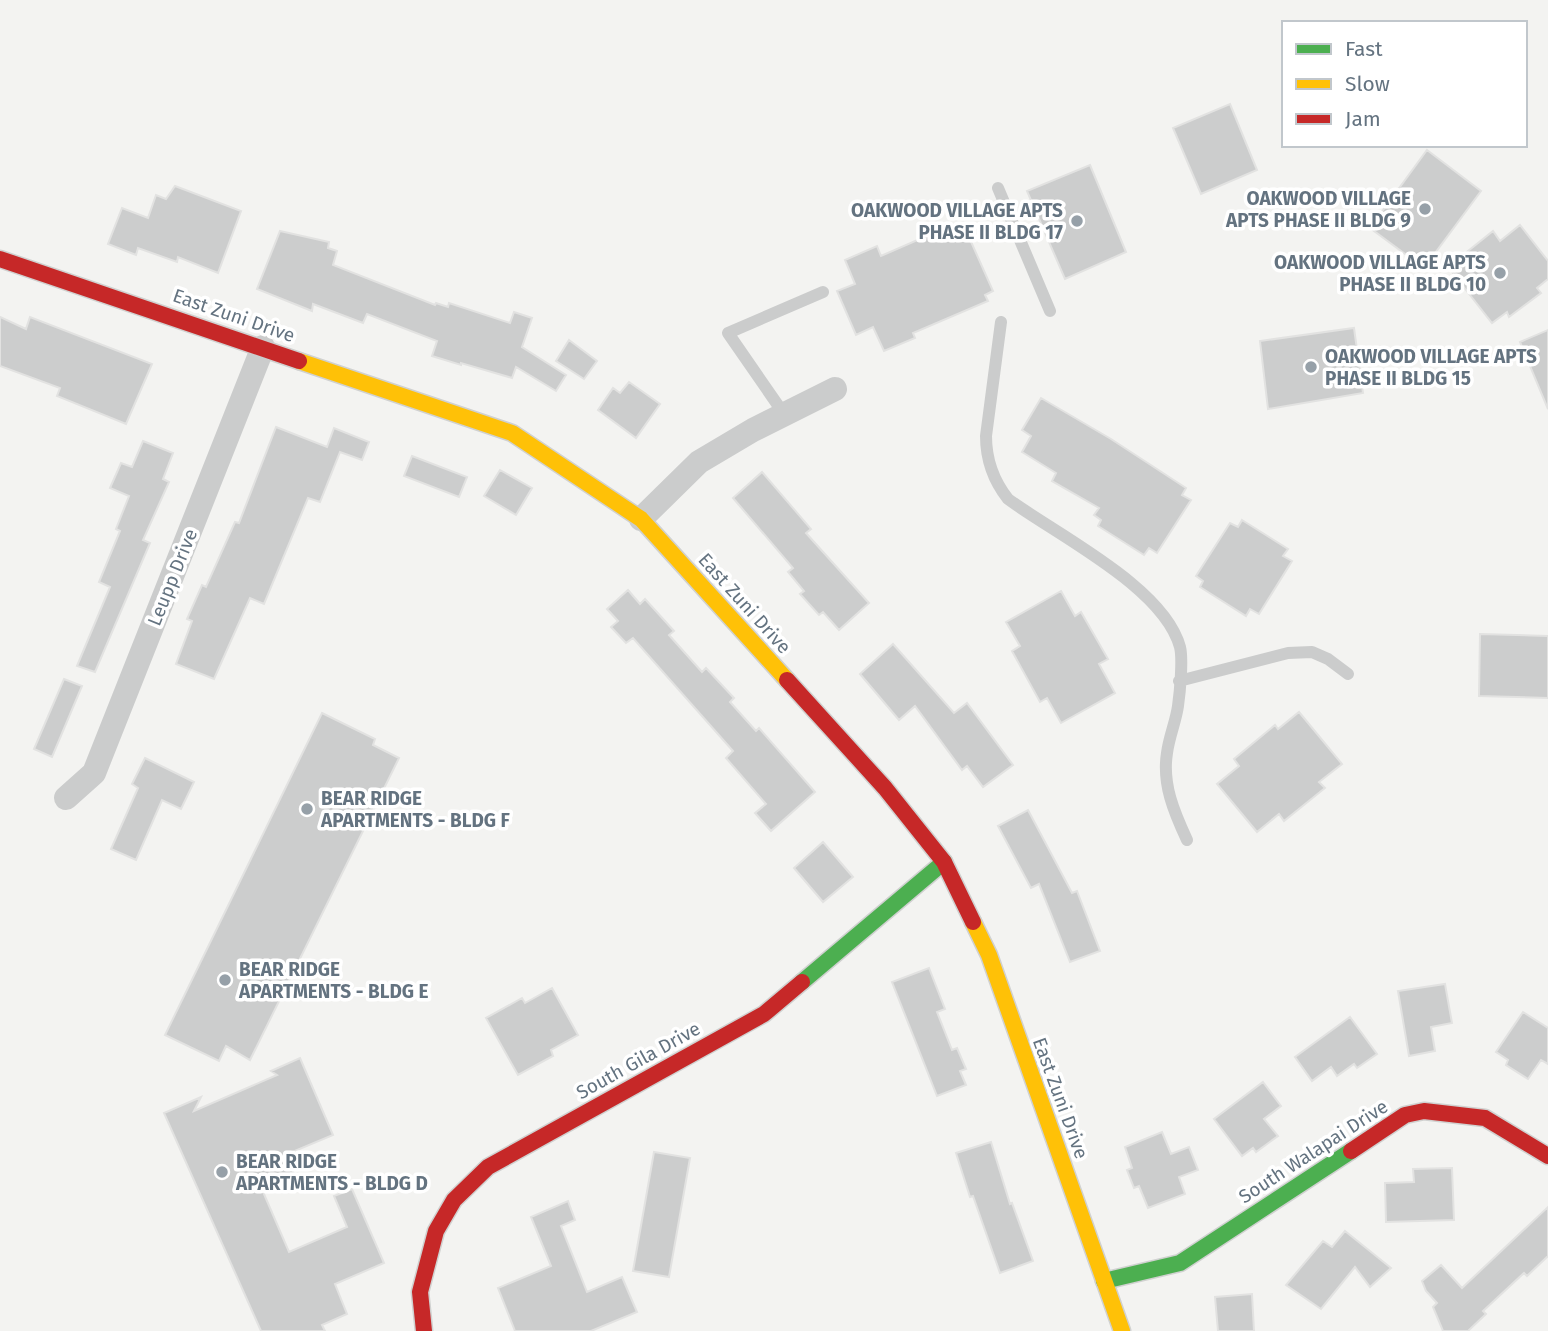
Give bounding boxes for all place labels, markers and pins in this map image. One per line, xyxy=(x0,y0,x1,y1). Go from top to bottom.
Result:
place label: OAKWOOD VILLAGE APTS PHASE II BLDG 9 xyxy=(1225,187,1411,232)
place label: OAKWOOD VILLAGE APTS PHASE II BLDG 17 xyxy=(851,199,1063,244)
marker: OAKWOOD VILLAGE APTS PHASE II BLDG 9 xyxy=(1417,201,1433,217)
marker: OAKWOOD VILLAGE APTS PHASE II BLDG 17 xyxy=(1069,213,1085,229)
place label: OAKWOOD VILLAGE APTS PHASE II BLDG 10 xyxy=(1274,251,1486,296)
marker: OAKWOOD VILLAGE APTS PHASE II BLDG 10 xyxy=(1492,265,1508,281)
place label: OAKWOOD VILLAGE APTS PHASE II BLDG 15 xyxy=(1325,345,1537,390)
marker: OAKWOOD VILLAGE APTS PHASE II BLDG 15 xyxy=(1303,359,1319,375)
place label: BEAR RIDGE APARTMENTS - BLDG F xyxy=(320,787,511,832)
marker: BEAR RIDGE APARTMENTS - BLDG F xyxy=(299,801,315,817)
place label: BEAR RIDGE APARTMENTS - BLDG E xyxy=(238,958,429,1003)
marker: BEAR RIDGE APARTMENTS - BLDG E xyxy=(217,972,233,988)
place label: BEAR RIDGE APARTMENTS - BLDG D xyxy=(235,1150,428,1195)
marker: BEAR RIDGE APARTMENTS - BLDG D xyxy=(214,1164,230,1180)

